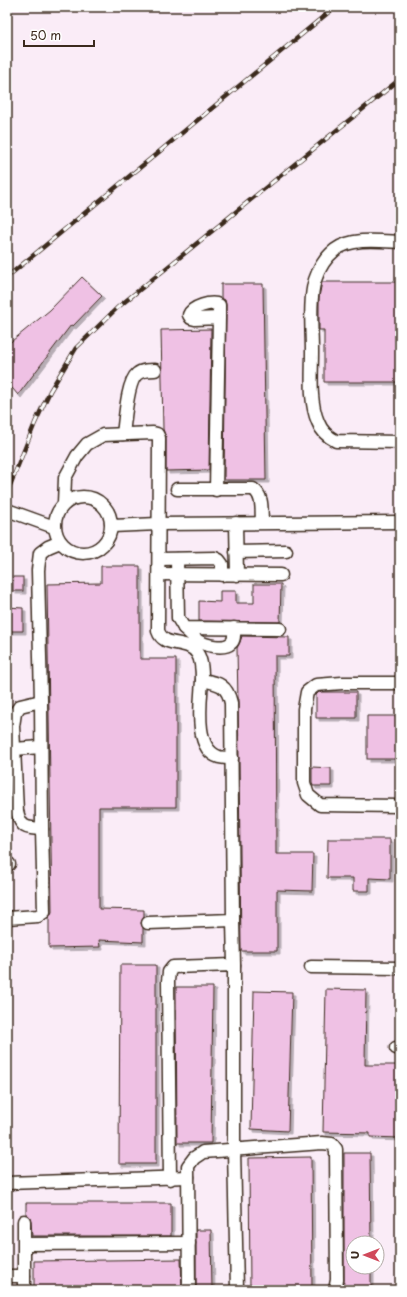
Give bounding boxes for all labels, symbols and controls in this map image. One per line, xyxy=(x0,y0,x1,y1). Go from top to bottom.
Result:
scale bar xyxy=(24,22,94,48)
text: 50 m xyxy=(30,26,61,44)
north arrow xyxy=(345,1235,385,1275)
text: U xyxy=(346,1251,363,1259)

